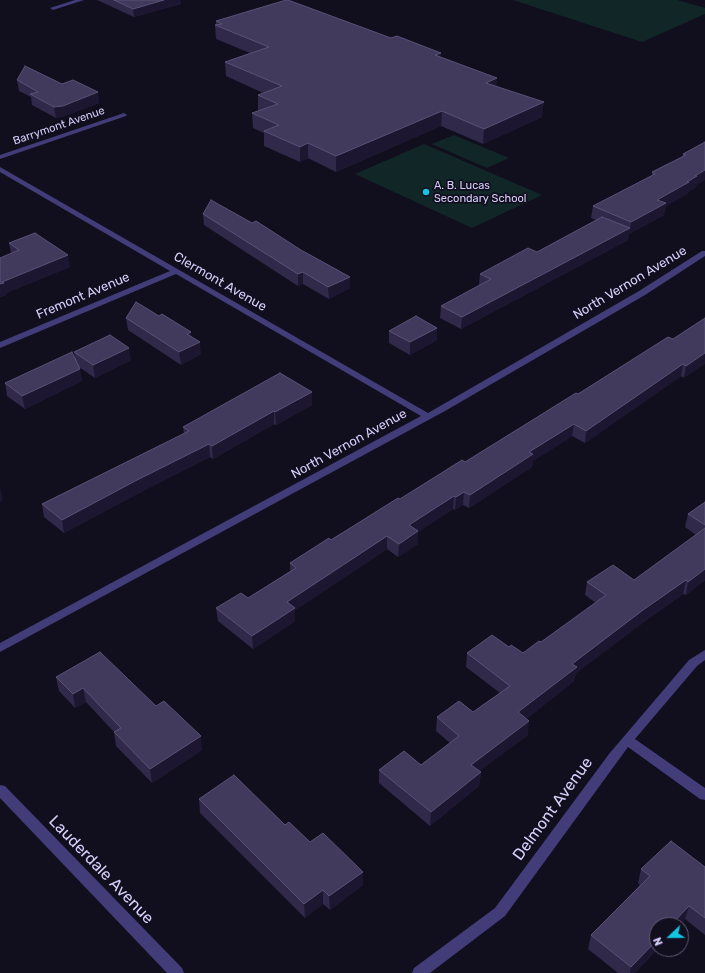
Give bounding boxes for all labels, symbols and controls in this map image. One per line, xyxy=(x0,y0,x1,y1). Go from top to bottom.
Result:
street label: Barrymont Avenue xyxy=(11,104,107,148)
place label: A. B. Lucas Secondary School xyxy=(434,179,527,205)
marker: A. B. Lucas Secondary School xyxy=(421,187,431,197)
street label: North Vernon Avenue xyxy=(570,243,690,323)
street label: Clermont Avenue xyxy=(171,249,269,315)
street label: Fremont Avenue xyxy=(34,269,132,323)
street label: North Vernon Avenue xyxy=(289,406,409,482)
street label: Delmont Avenue xyxy=(509,754,597,864)
street label: Lauderdale Avenue xyxy=(44,812,158,928)
north arrow xyxy=(649,917,689,957)
text: N xyxy=(651,935,666,947)

